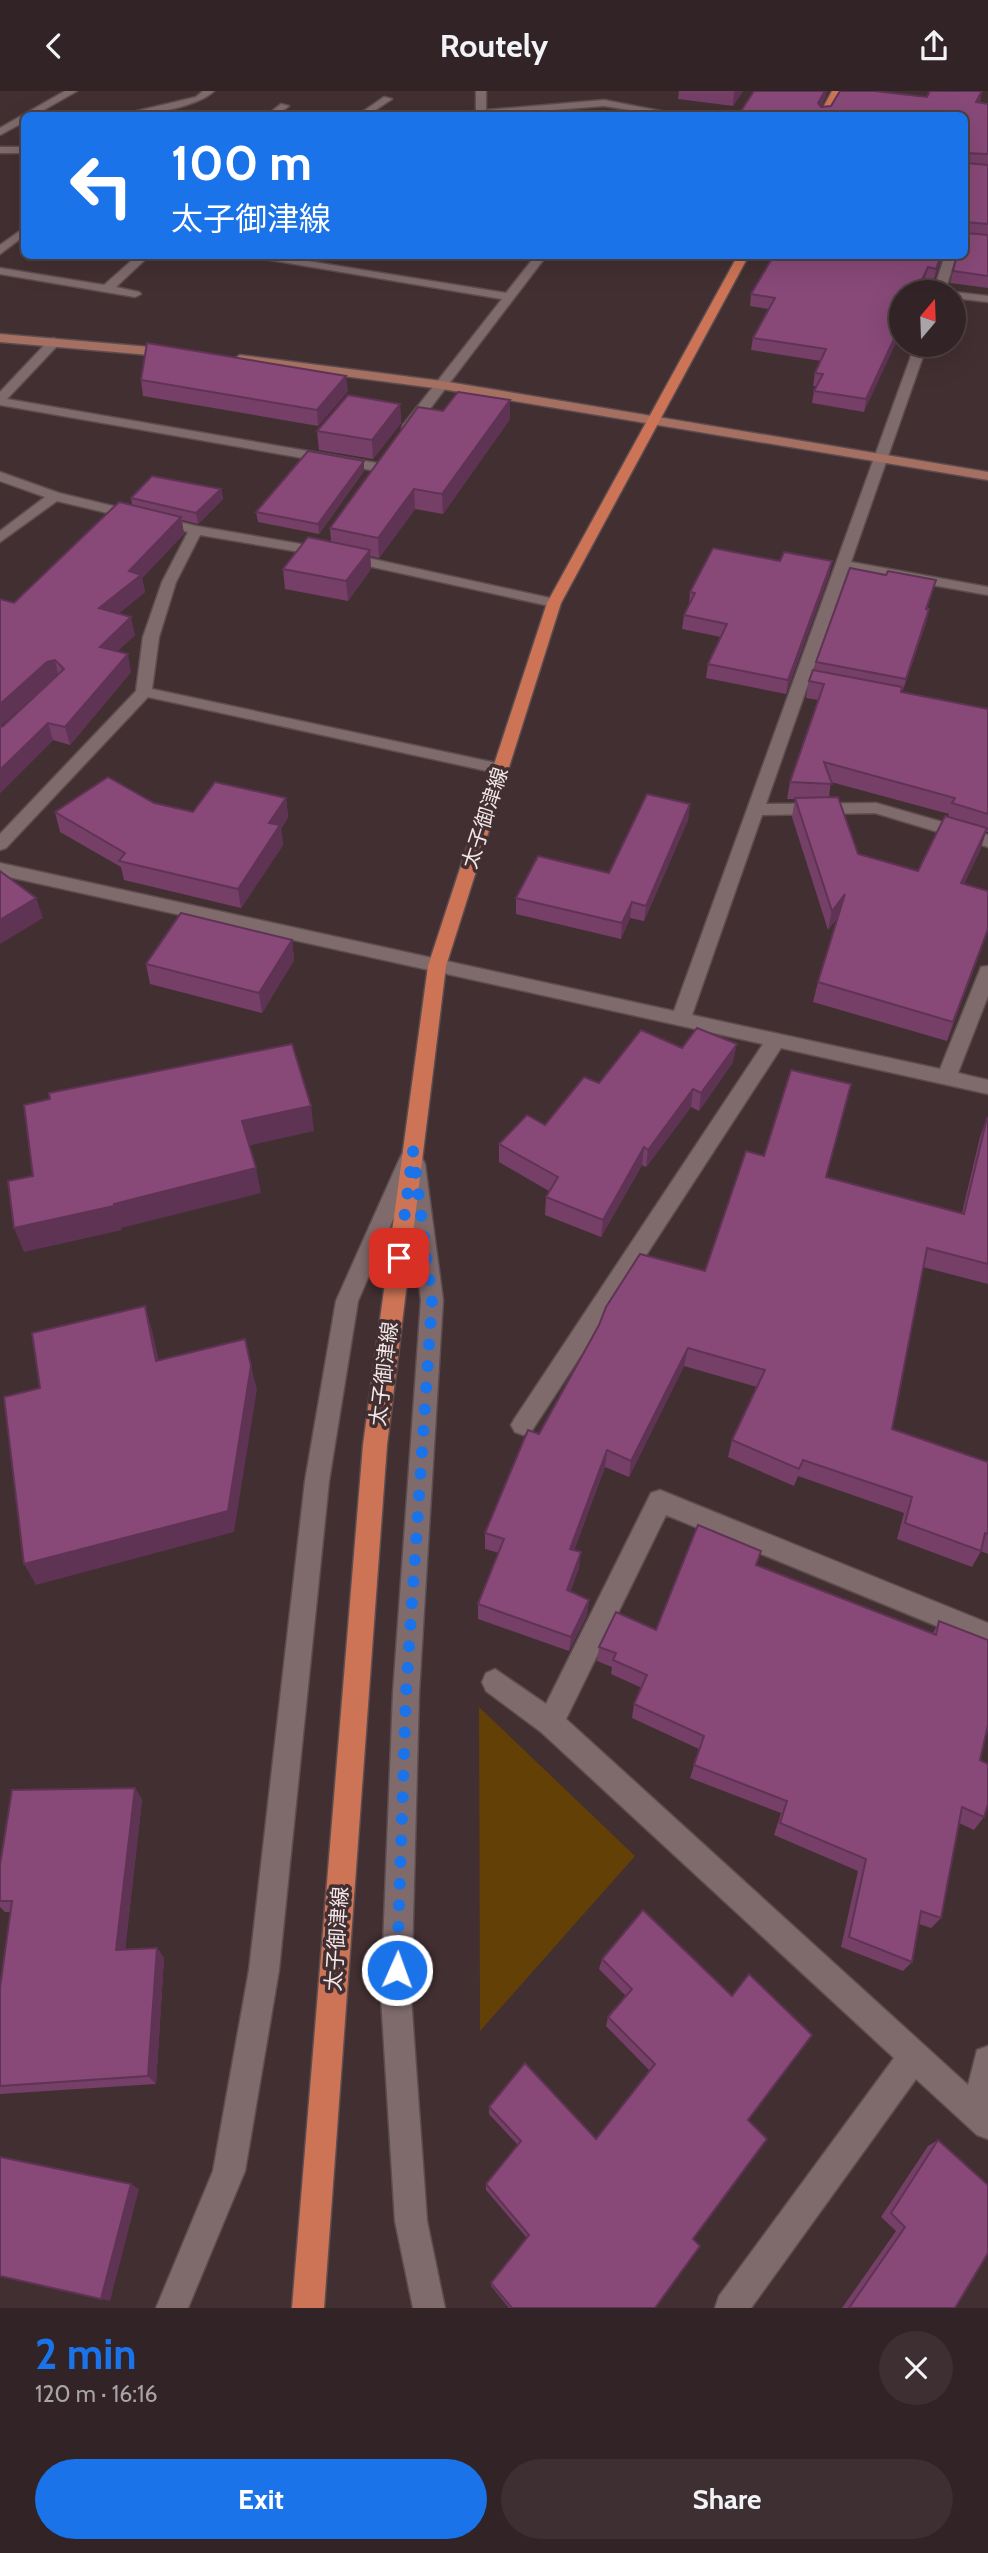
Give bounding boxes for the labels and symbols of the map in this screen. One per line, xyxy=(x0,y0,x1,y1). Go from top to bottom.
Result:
north arrow xyxy=(889,280,966,357)
street label: 太子御津線 xyxy=(456,764,513,872)
pin xyxy=(369,1228,429,1288)
street label: 太子御津線 xyxy=(365,1320,402,1428)
street label: 太子御津線 xyxy=(320,1886,353,1992)
position arrow xyxy=(360,1933,434,2007)

